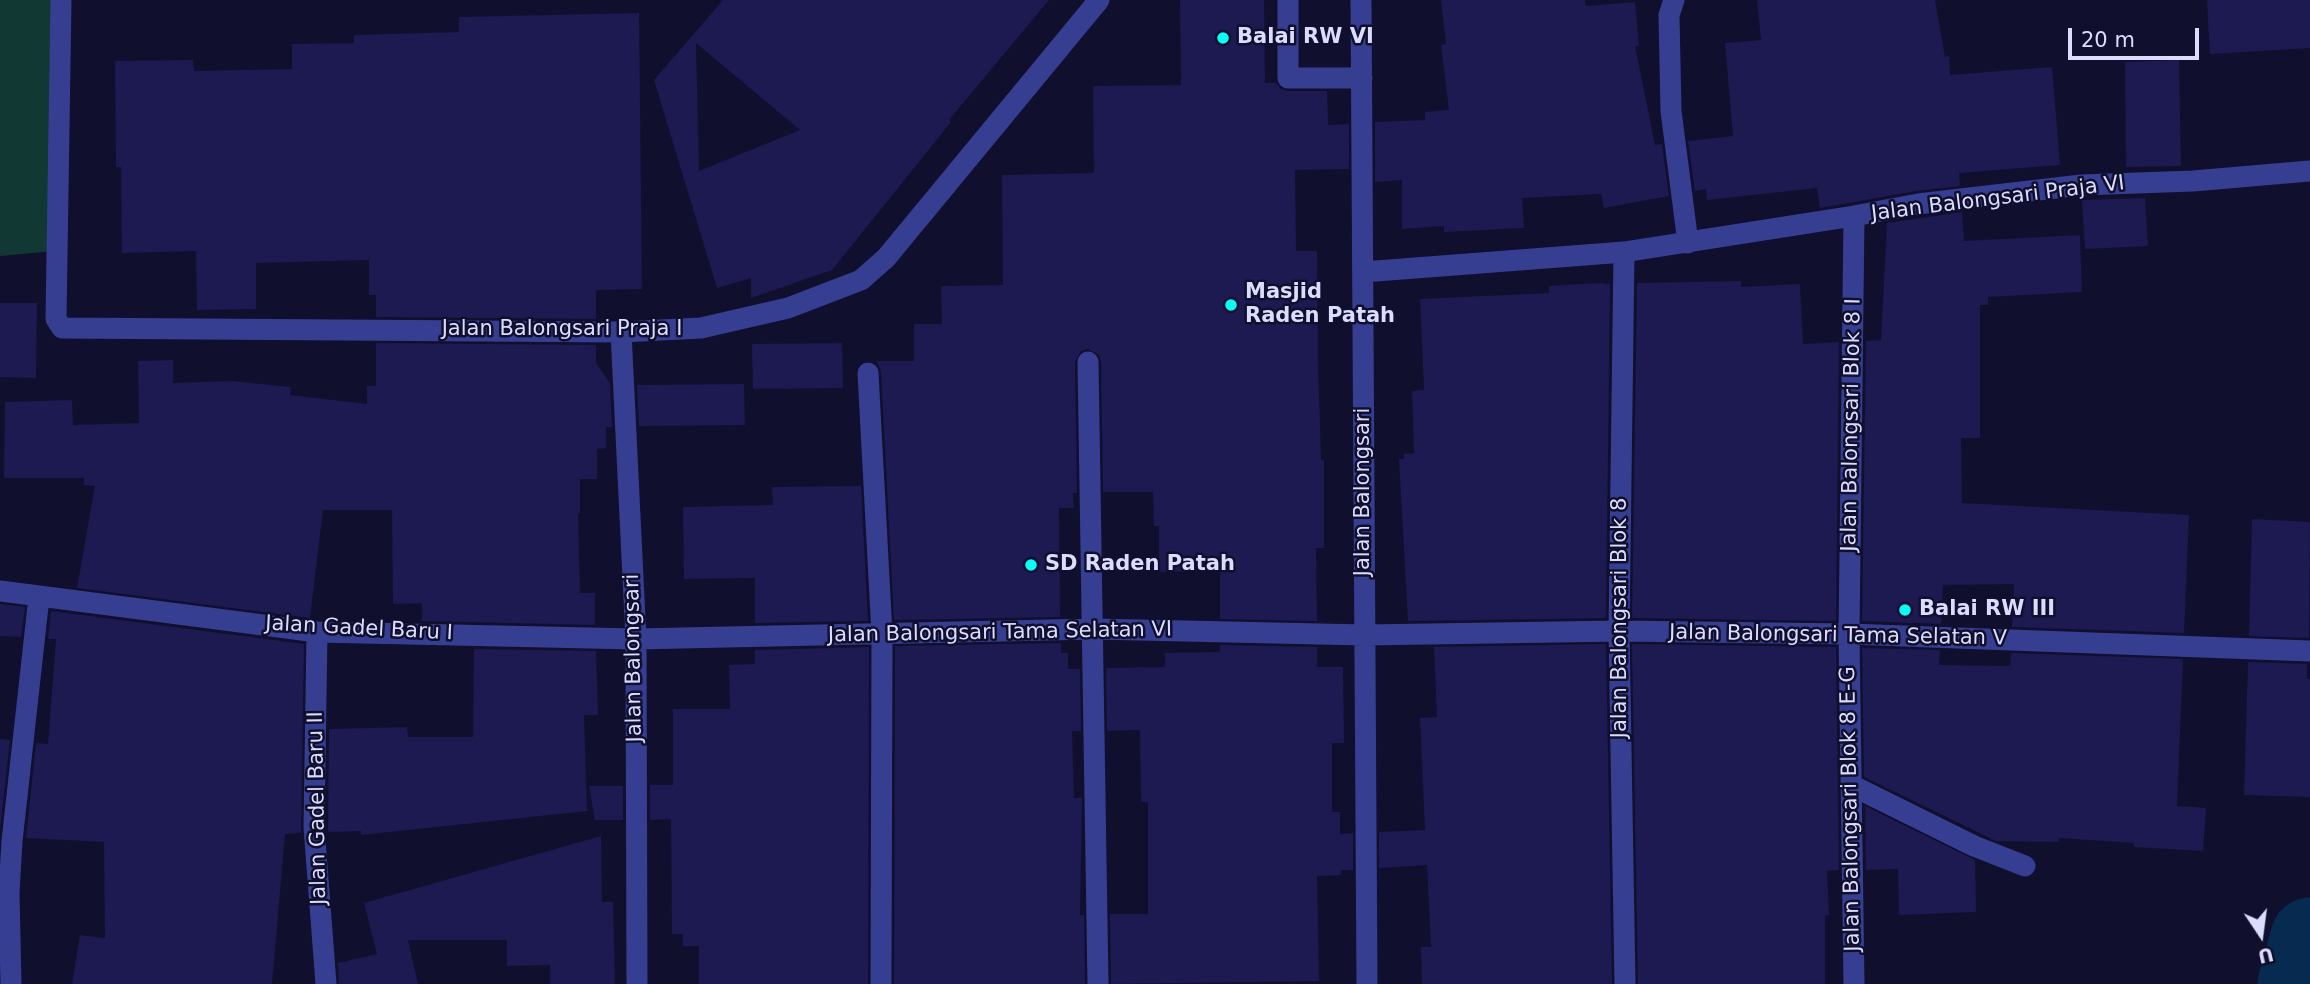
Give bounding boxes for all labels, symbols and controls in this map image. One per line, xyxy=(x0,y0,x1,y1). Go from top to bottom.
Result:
scale bar xyxy=(2072,14,2203,58)
place label: Balai RW VI xyxy=(1237,25,1374,51)
text: 20 m xyxy=(2081,28,2135,52)
marker: Balai RW VI xyxy=(1215,30,1231,46)
street label: Jalan Balongsari Praja VI xyxy=(1870,171,2126,227)
place label: Masjid Raden Patah xyxy=(1245,280,1395,330)
marker: Masjid Raden Patah xyxy=(1223,297,1239,313)
street label: Jalan Balongsari Blok 8 I xyxy=(1837,298,1867,552)
street label: Jalan Balongsari Praja I xyxy=(442,317,682,343)
street label: Jalan Balongsari xyxy=(1351,408,1377,576)
street label: Jalan Balongsari Blok 8 xyxy=(1608,498,1634,738)
place label: SD Raden Patah xyxy=(1045,552,1235,578)
marker: SD Raden Patah xyxy=(1023,557,1039,573)
street label: Jalan Balongsari xyxy=(620,573,648,743)
place label: Balai RW III xyxy=(1919,597,2055,623)
marker: Balai RW III xyxy=(1897,602,1913,618)
street label: Jalan Gadel Baru I xyxy=(265,612,453,646)
street label: Jalan Balongsari Tama Selatan VI xyxy=(828,617,1172,649)
street label: Jalan Balongsari Tama Selatan V xyxy=(1669,620,2007,652)
street label: Jalan Balongsari Blok 8 E-G xyxy=(1836,666,1866,952)
street label: Jalan Gadel Baru II xyxy=(304,711,332,905)
north arrow xyxy=(2226,900,2296,970)
text: U xyxy=(2256,943,2276,968)

